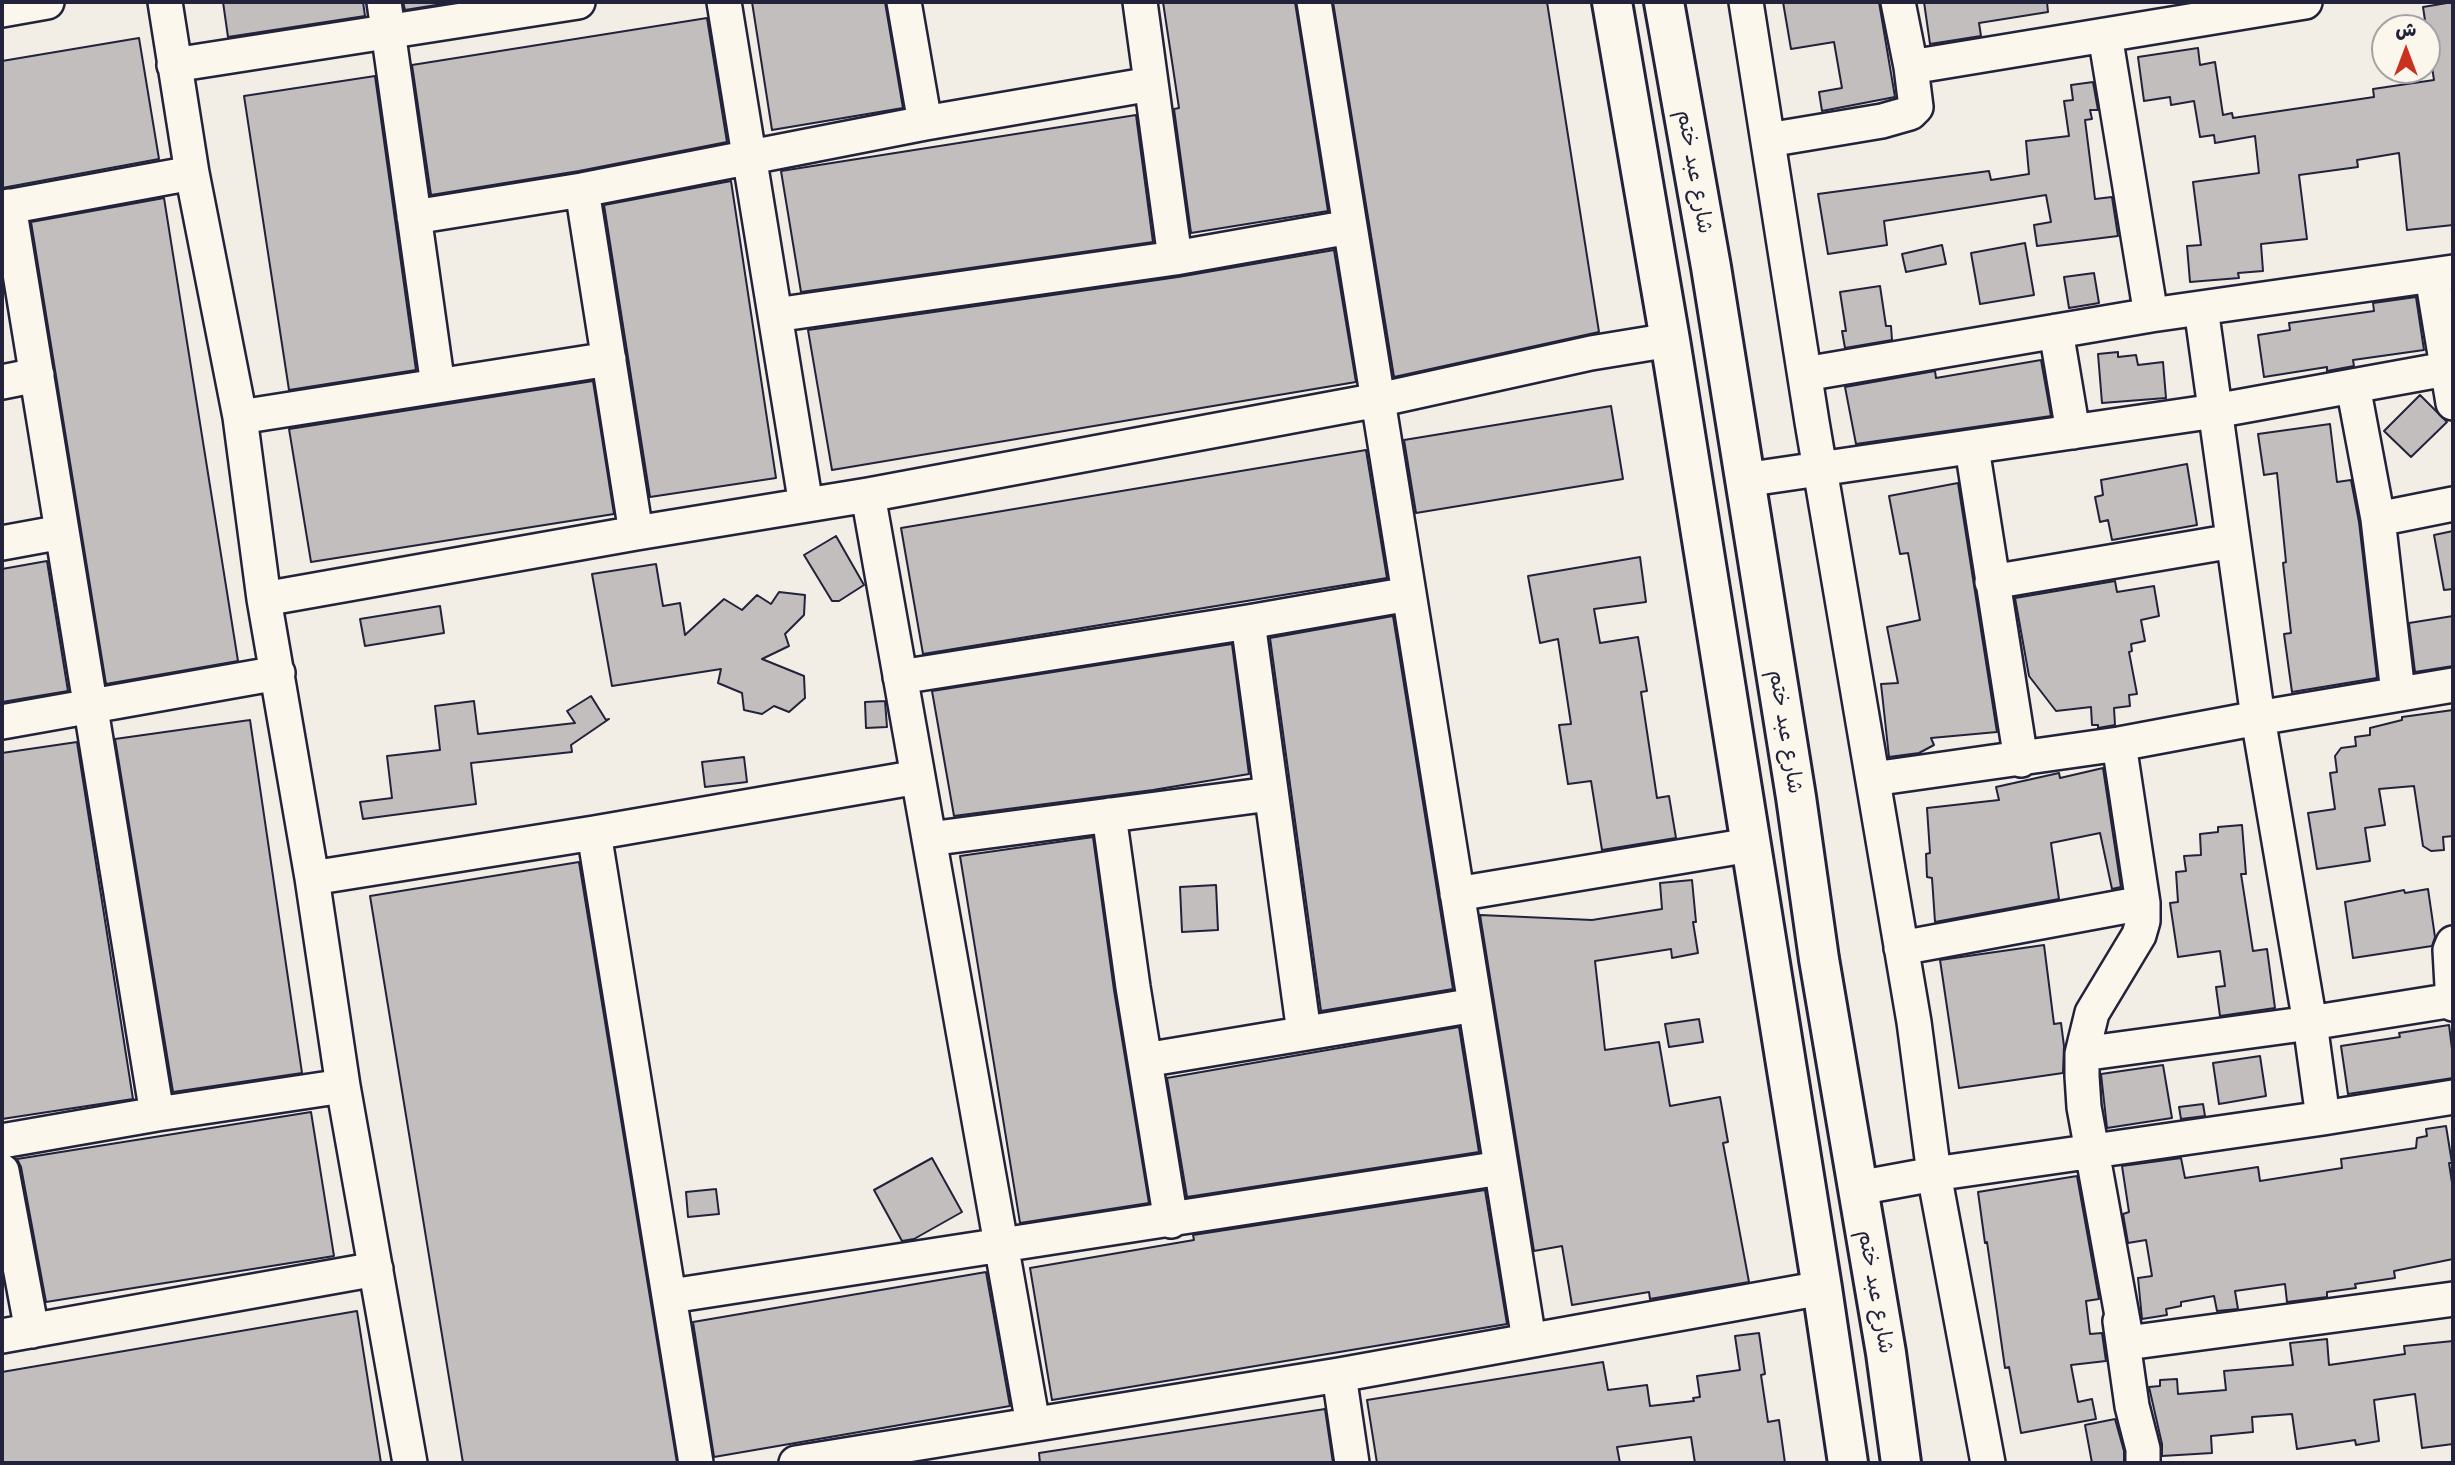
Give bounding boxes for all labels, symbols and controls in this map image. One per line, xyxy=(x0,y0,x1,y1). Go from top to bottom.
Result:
north arrow xyxy=(2371,14,2441,84)
text: ش xyxy=(2396,17,2416,42)
street label: شارع عبد ختم xyxy=(1671,108,1717,236)
street label: شارع عبد ختم xyxy=(1763,668,1807,796)
street label: شارع عبد ختم xyxy=(1852,1228,1898,1356)

